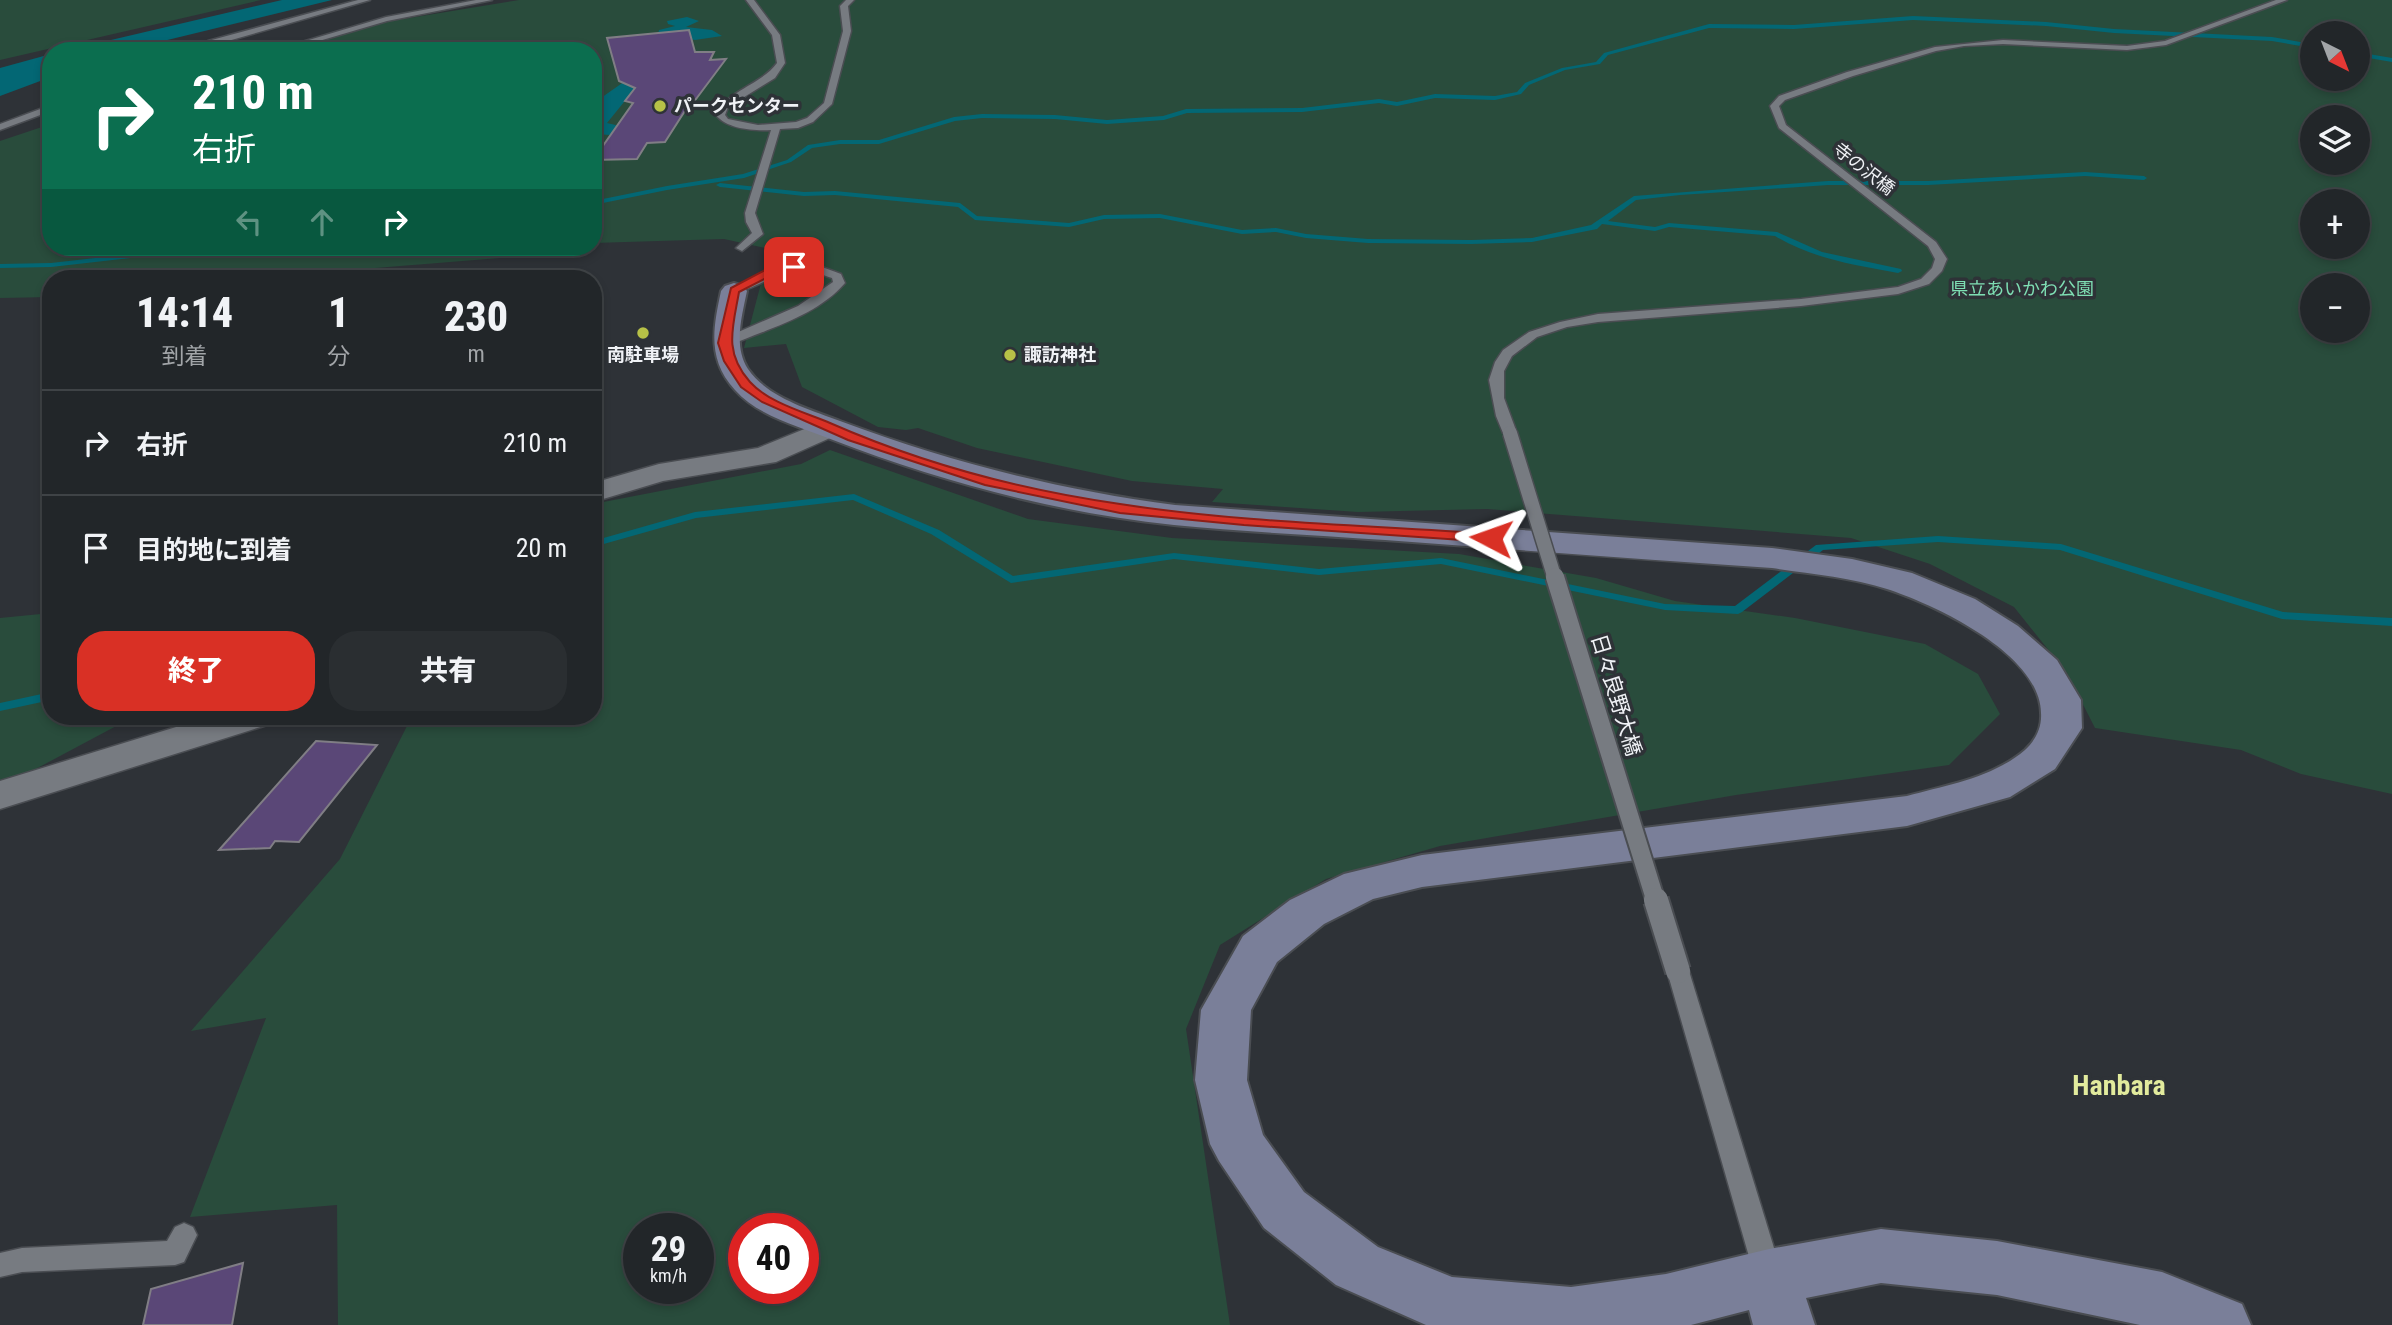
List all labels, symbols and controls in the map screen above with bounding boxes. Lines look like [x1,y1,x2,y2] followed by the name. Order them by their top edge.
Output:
[2300,21,2370,91] north arrow
[2300,21,2370,343] map controls
[192,64,314,121] text: 210 m
[77,70,168,161] icon: right
[674,95,800,116] place label: パークセンター
[652,98,668,114] marker: パークセンター
[2300,105,2370,175] button: layers
[192,130,256,168] text: 右折
[1829,138,1899,199] street label: 寺の沢橋
[2300,189,2370,259] button: +
[230,203,268,241] icon: left
[303,203,341,241] icon: ahead
[376,203,414,241] icon: right
[764,237,824,297] pin
[775,248,813,286] icon: arrive
[2300,273,2370,343] button: −
[1950,278,2094,299] park label: 県立あいかわ公園
[136,288,233,337] text: 14:14
[328,288,349,337] text: 1
[444,292,508,341] text: 230
[635,325,651,341] marker: 南駐車場
[467,341,485,368] text: m
[162,343,208,370] text: 到着
[327,343,350,370] text: 分
[607,344,679,365] place label: 南駐車場
[1024,344,1096,365] place label: 諏訪神社
[1002,347,1018,363] marker: 諏訪神社
[77,424,115,462] icon: right
[503,428,567,458] text: 210 m
[136,430,188,460] text: 右折
[1454,501,1528,575] position arrow
[77,529,115,567] icon: arrive
[516,533,567,563] text: 20 m
[136,535,292,565] text: 目的地に到着
[77,631,315,711] button: 終了
[329,631,567,711] button: 共有
[1586,631,1646,759] street label: 日々良野大橋
[2072,1069,2166,1102] district label: Hanbara
[728,1213,819,1304] speed limit sign: 40
[651,1229,686,1270] text: 29
[650,1265,687,1286] text: km/h

